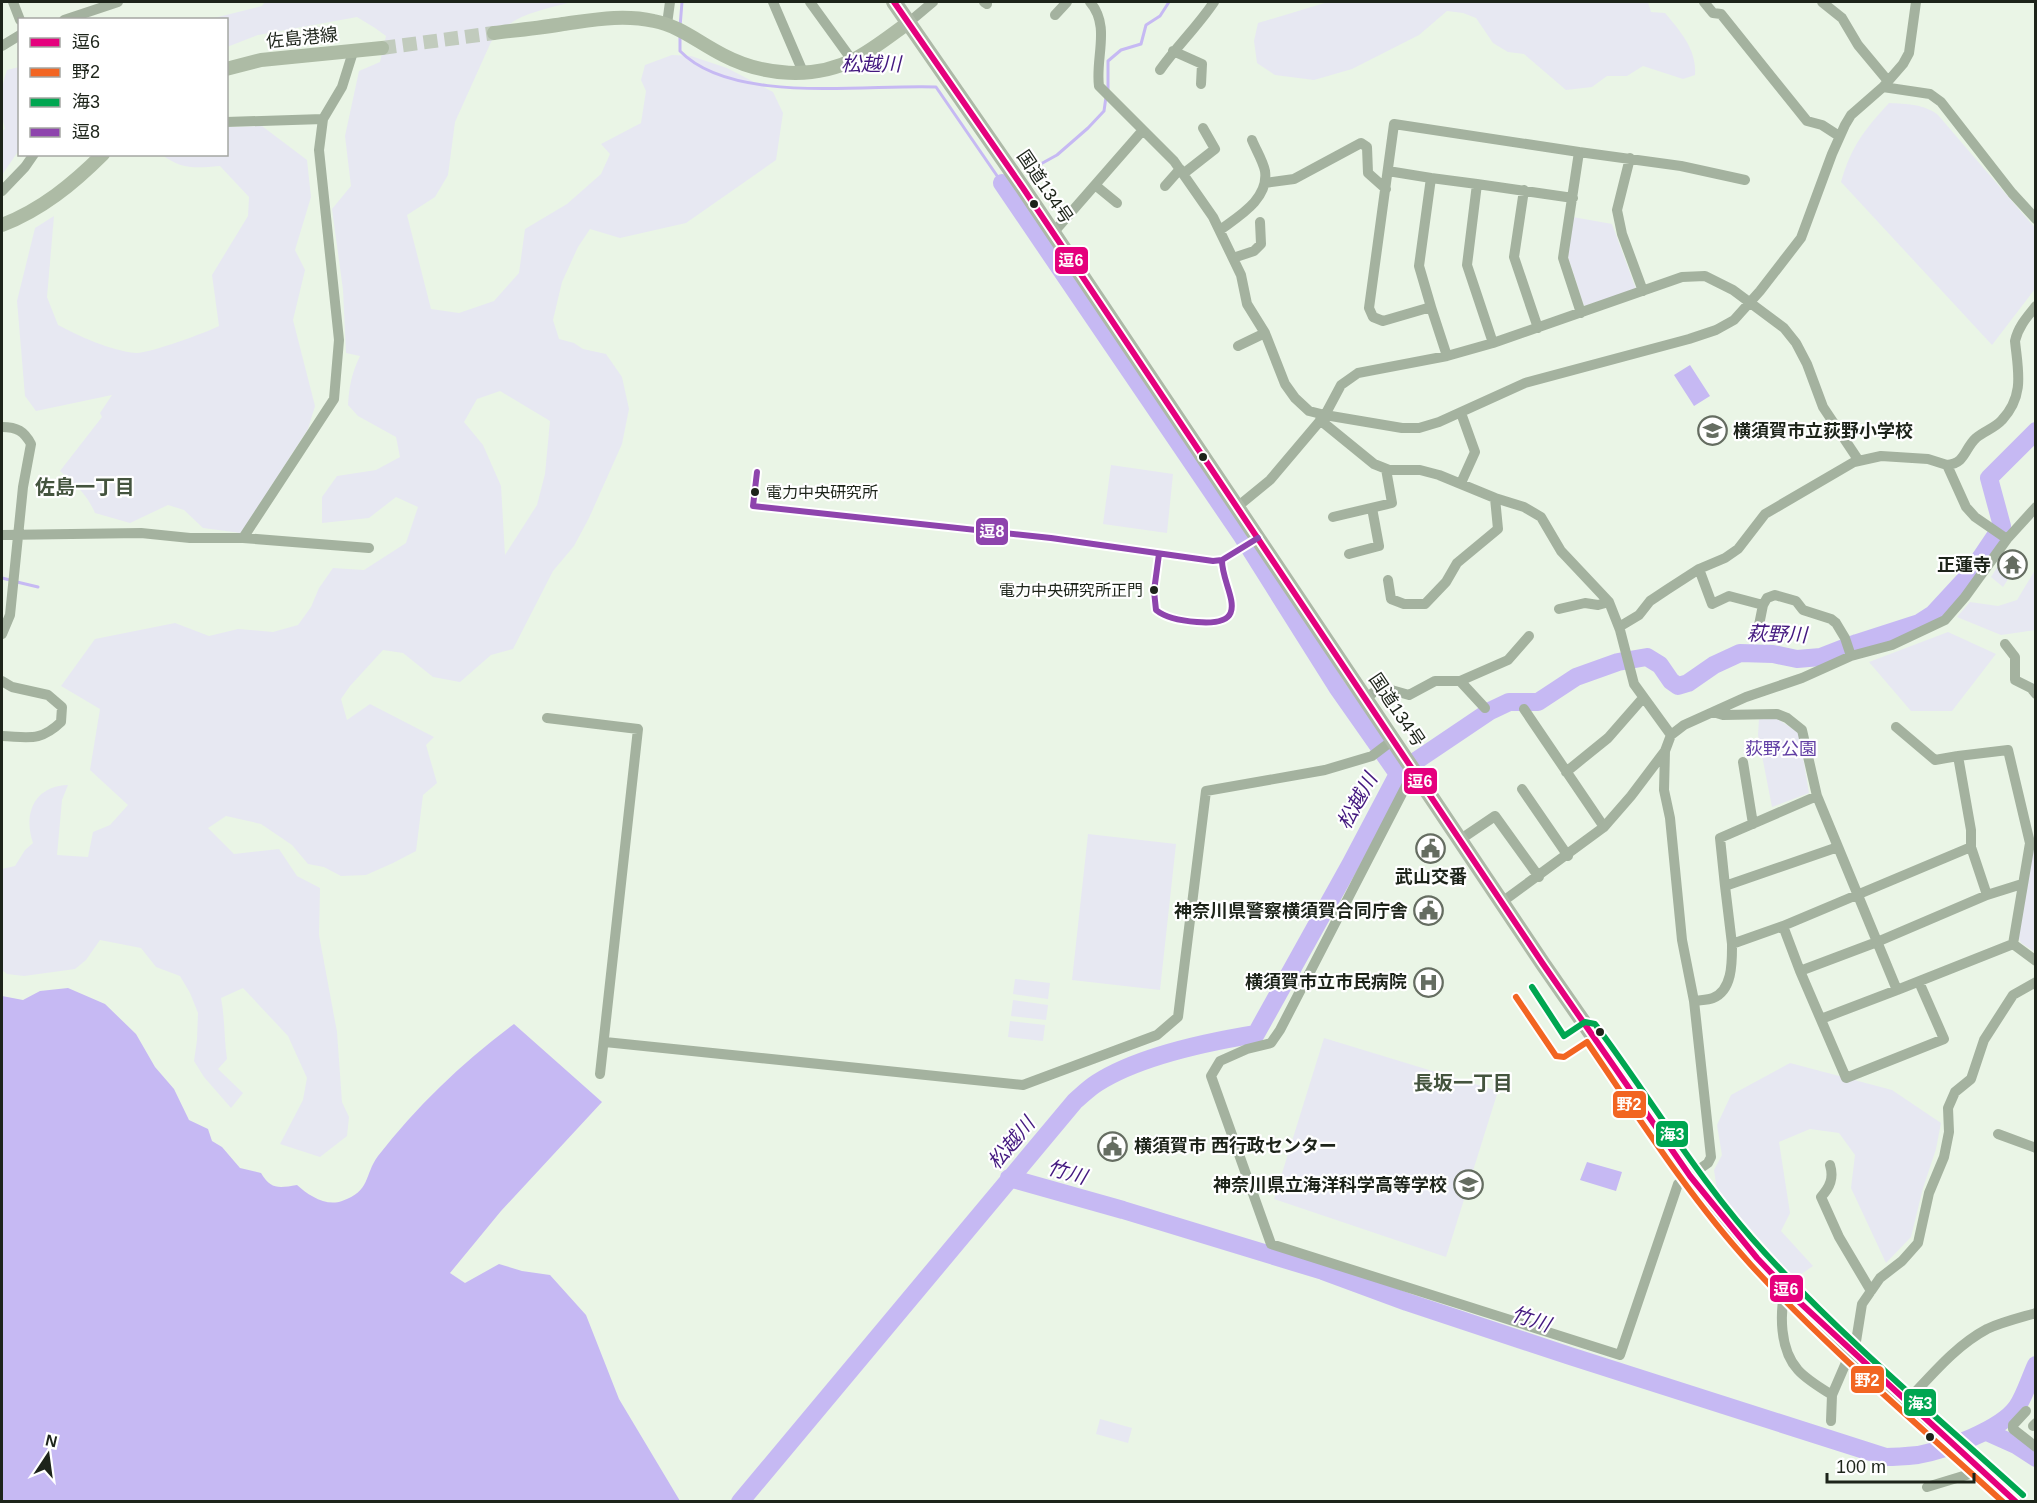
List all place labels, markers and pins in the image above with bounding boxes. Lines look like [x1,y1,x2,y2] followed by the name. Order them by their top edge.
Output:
[1028,198,1040,210] unlabelled marker
[1696,415,1728,447] school or university icon: 横須賀市立荻野小学校
[1733,421,1913,441] place label: 横須賀市立荻野小学校
[1197,451,1209,463] unlabelled marker
[766,484,878,501] place label: 電力中央研究所
[749,486,761,498] marker: 電力中央研究所
[1996,549,2028,581] temple icon: 正蓮寺
[1937,555,1991,575] place label: 正蓮寺
[999,582,1143,599] place label: 電力中央研究所正門
[1148,584,1160,596] marker: 電力中央研究所正門
[1415,832,1447,864] public building icon: 武山交番
[1395,867,1467,887] place label: 武山交番
[1413,895,1445,927] public building icon: 神奈川県警察横須賀合同庁舎
[1174,901,1408,921] place label: 神奈川県警察横須賀合同庁舎
[1412,966,1444,998] hospital icon: 横須賀市立市民病院
[1245,972,1407,992] place label: 横須賀市立市民病院
[1594,1026,1606,1038] unlabelled marker
[1097,1130,1129,1162] public building icon: 横須賀市 西行政センター
[1134,1135,1337,1156] place label: 横須賀市 西行政センター
[1452,1169,1484,1201] school or university icon: 神奈川県立海洋科学高等学校
[1213,1175,1447,1195] place label: 神奈川県立海洋科学高等学校
[1924,1431,1936,1443] unlabelled marker

